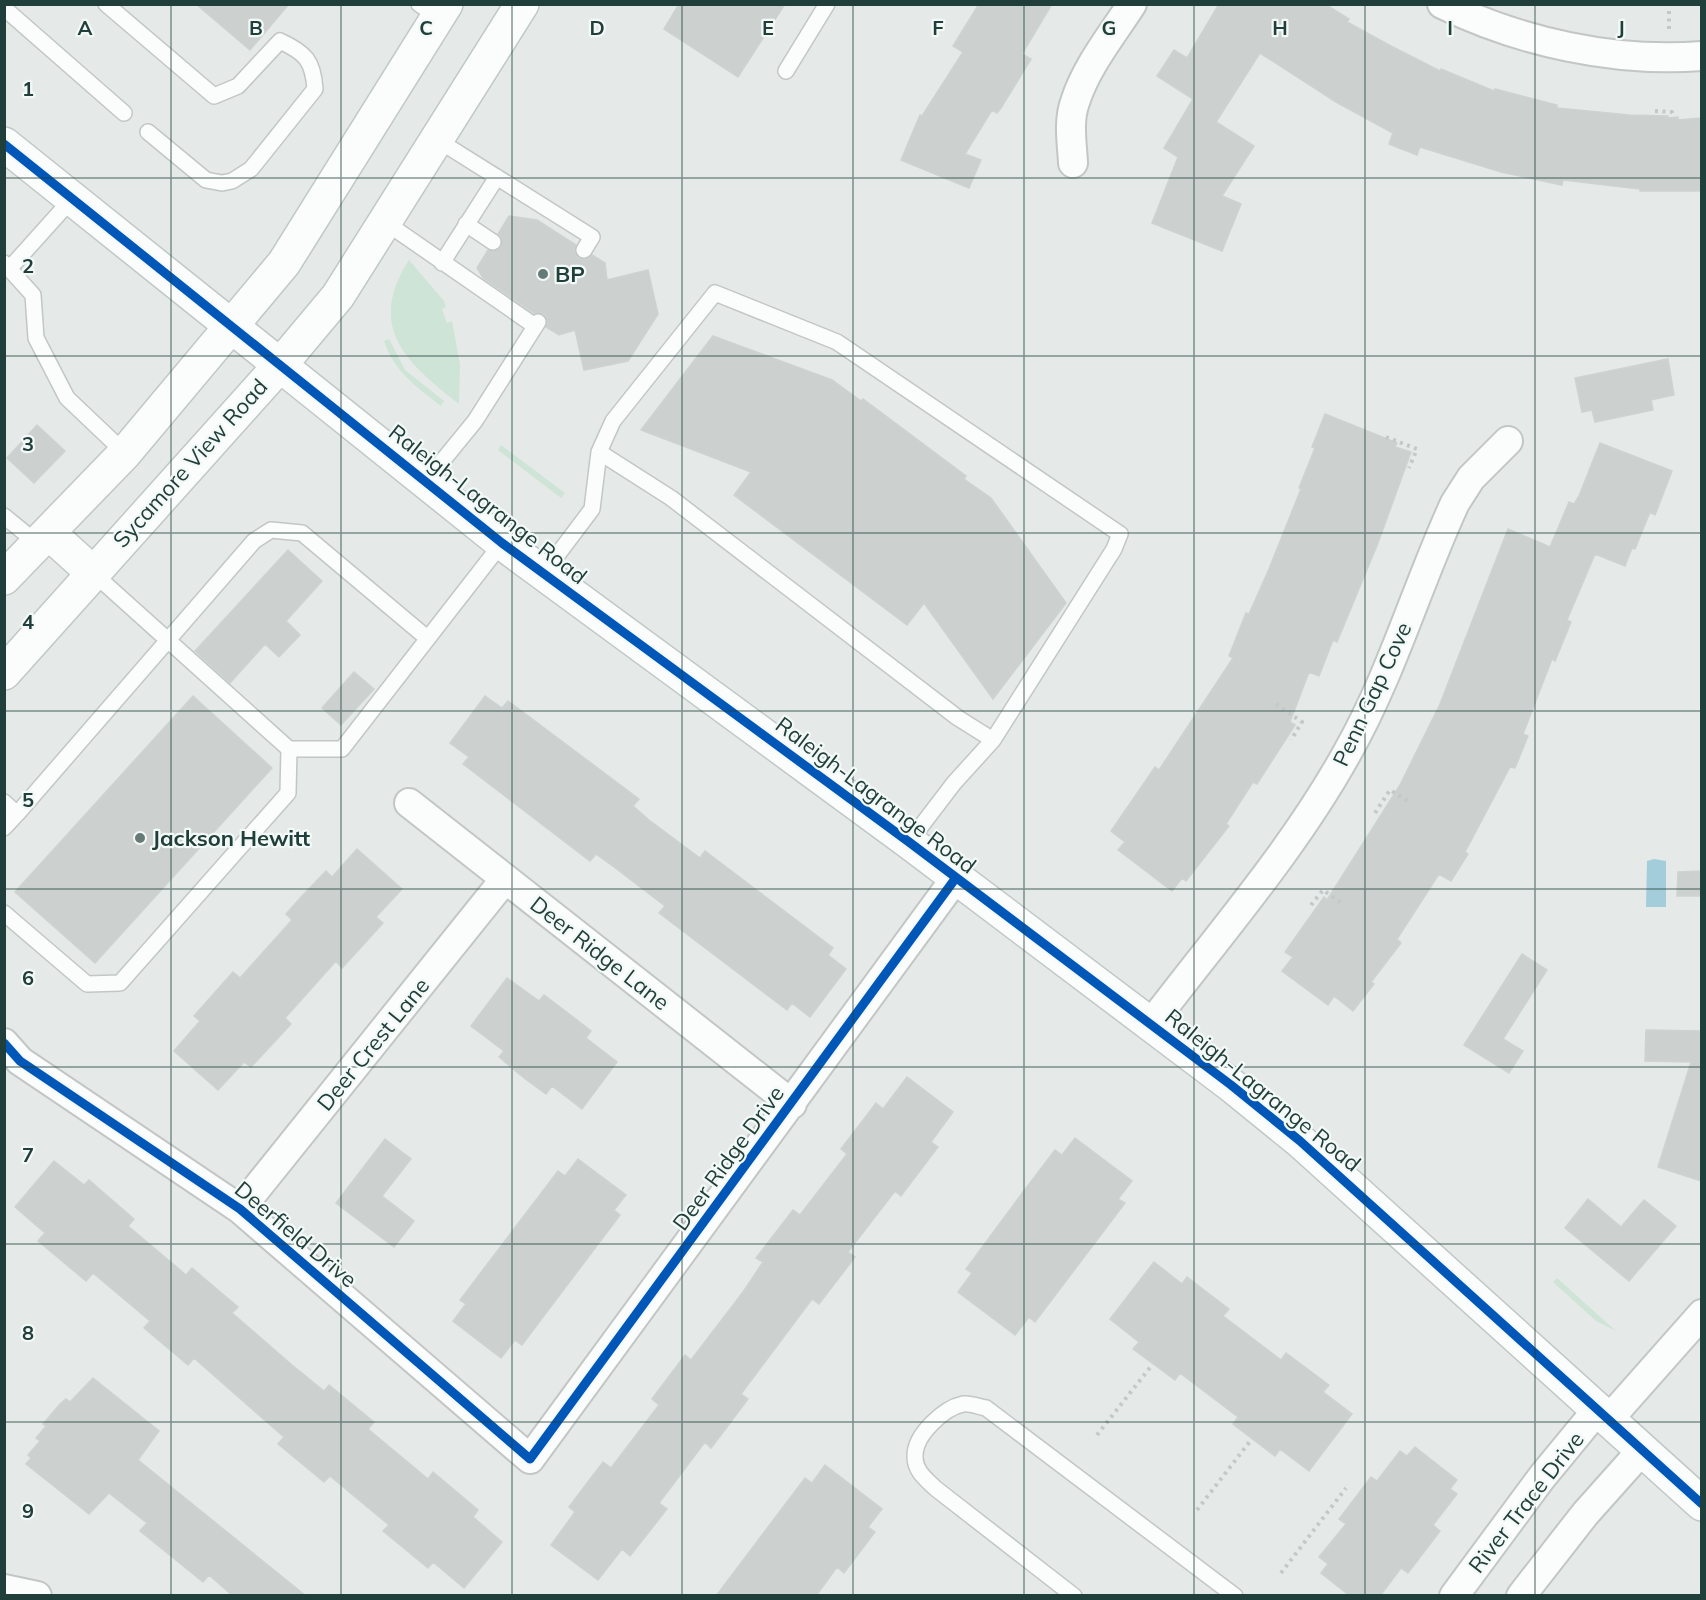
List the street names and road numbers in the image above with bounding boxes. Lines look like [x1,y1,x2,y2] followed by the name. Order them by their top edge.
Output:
[107,373,273,553] street label: Sycamore View Road
[383,418,593,590] street label: Raleigh-Lagrange Road
[1326,618,1418,770] street label: Penn Gap Cove
[770,710,982,880] street label: Raleigh-Lagrange Road
[525,890,675,1016] street label: Deer Ridge Lane
[311,972,435,1116] street label: Deer Crest Lane
[1159,1002,1367,1178] street label: Raleigh-Lagrange Road
[666,1080,790,1236] street label: Deer Ridge Drive
[229,1175,363,1293] street label: Deerfield Drive
[1462,1426,1590,1578] street label: River Trace Drive

